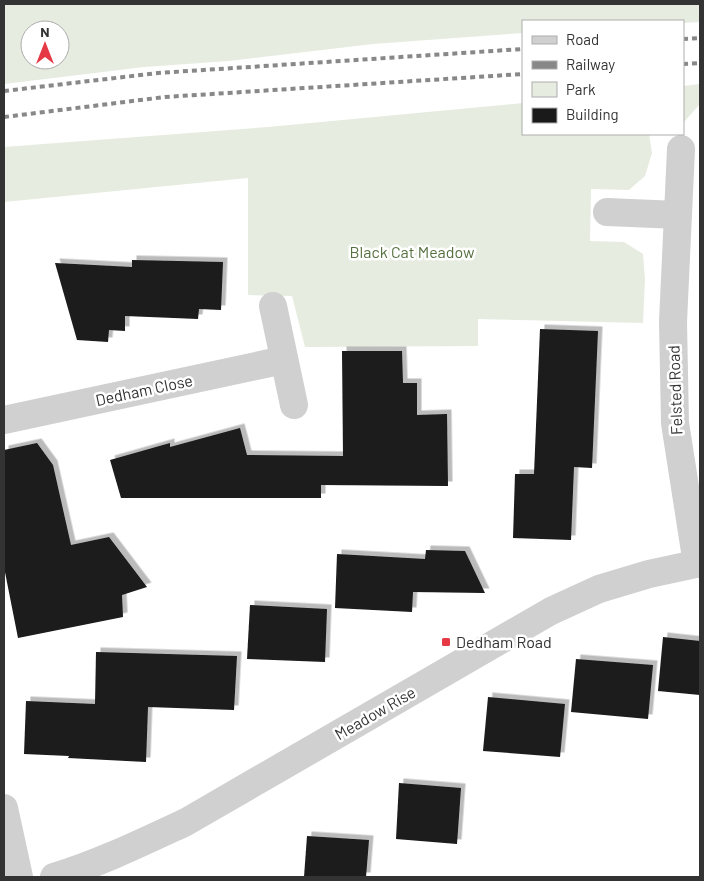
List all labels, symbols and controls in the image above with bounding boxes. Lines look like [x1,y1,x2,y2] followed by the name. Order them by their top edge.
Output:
[20,20,70,70] north arrow
[522,20,684,135] legend
[40,23,50,40] text: N
[566,30,599,48] text: Road
[566,55,615,73] text: Railway
[566,80,596,98] text: Park
[566,105,619,123] text: Building
[350,242,475,261] park label: Black Cat Meadow
[663,345,686,435] street label: Felsted Road
[94,370,194,409] street label: Dedham Close
[456,632,552,651] place label: Dedham Road
[440,636,452,648] marker: Dedham Road
[331,682,418,743] street label: Meadow Rise

